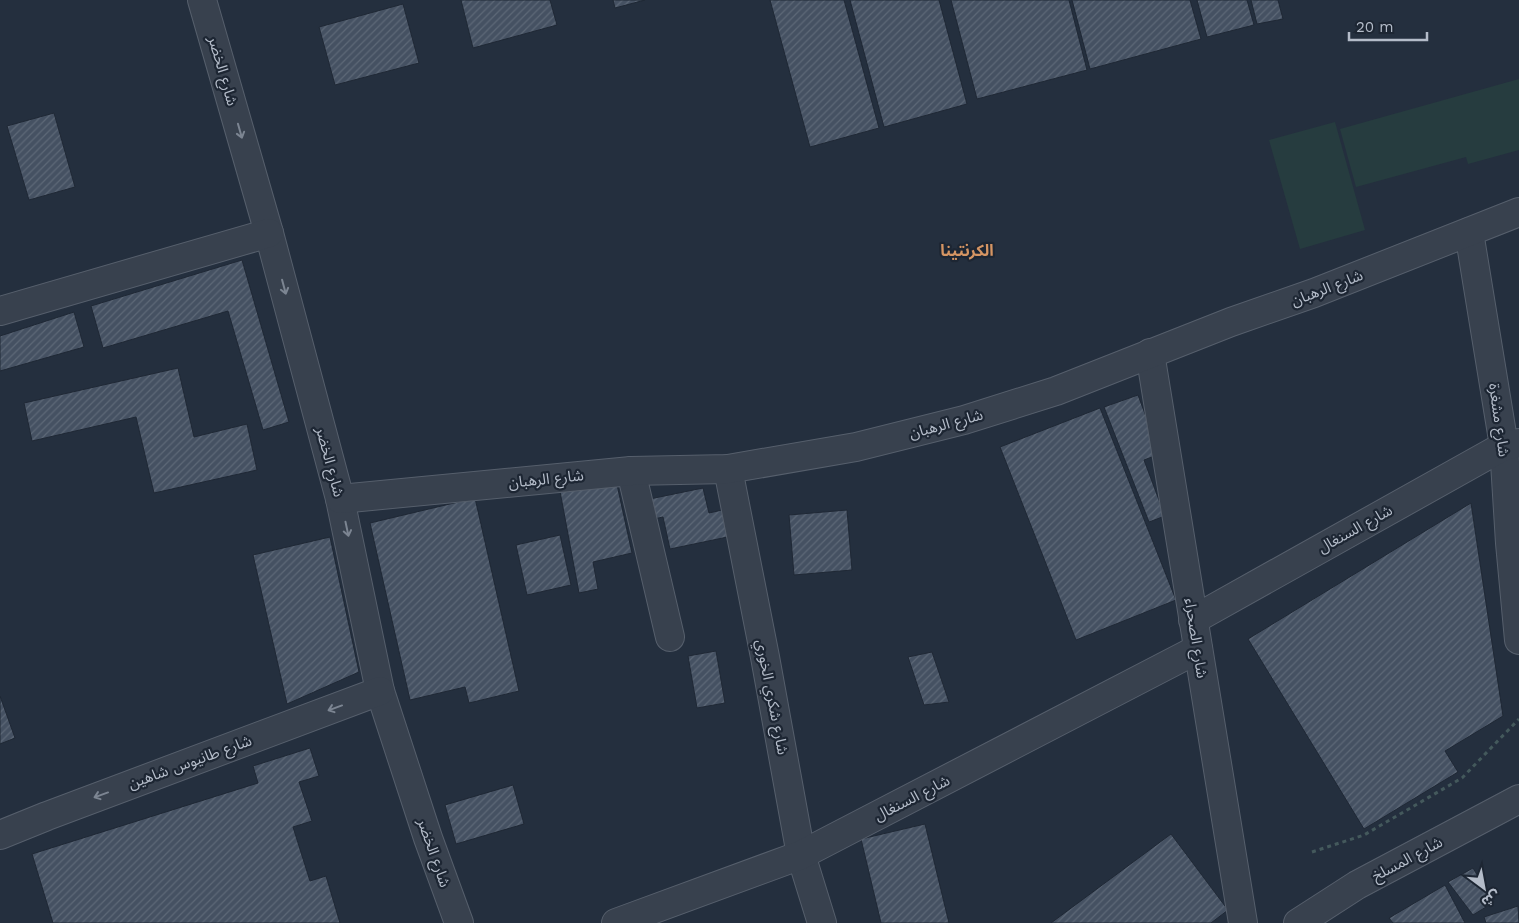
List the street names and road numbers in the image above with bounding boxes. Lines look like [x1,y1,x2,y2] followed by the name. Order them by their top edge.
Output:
[201,33,242,109] street label: شارع الخضر
[1289,266,1367,313] street label: شارع الرهبان
[1482,382,1513,459] street label: شارع مشغرة
[907,405,986,445] street label: شارع الرهبان
[309,424,348,500] street label: شارع الخضر
[507,466,585,495] street label: شارع الرهبان
[1315,501,1397,559] street label: شارع السنغال
[1178,597,1211,680] street label: شارع الصحراء
[749,638,792,757] street label: شارع شكري الخوري
[126,731,255,796] street label: شارع طانيوس شاهين
[871,771,954,827] street label: شارع السنغال
[411,815,454,891] street label: شارع الخضر
[1369,833,1447,888] street label: شارع المسلخ

